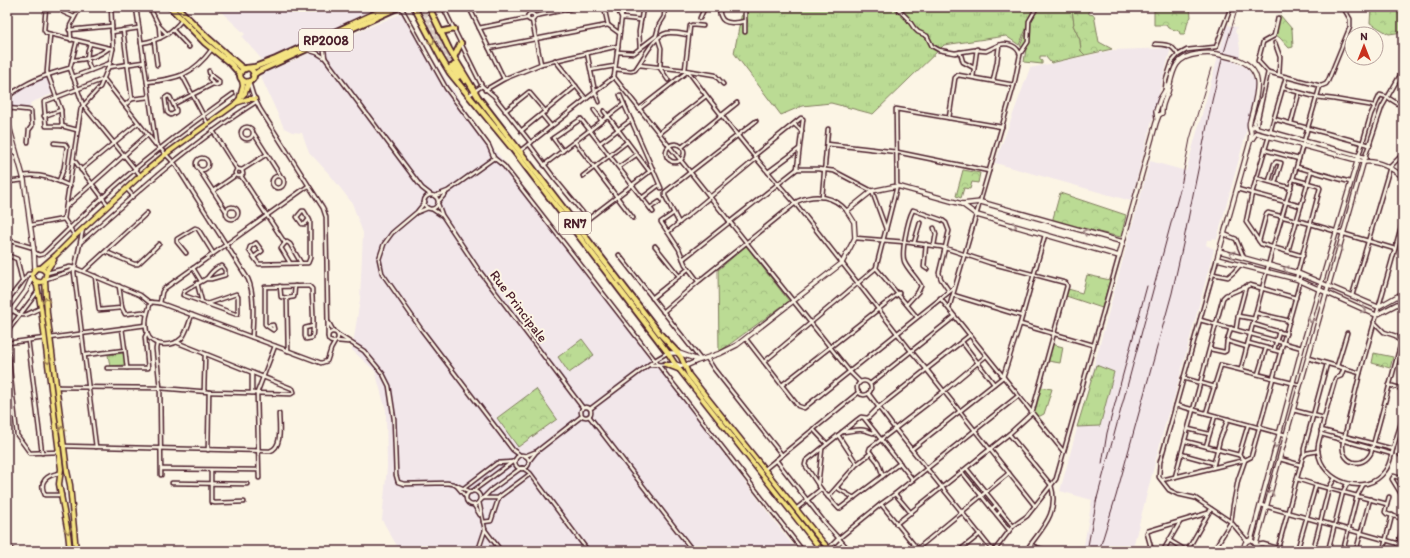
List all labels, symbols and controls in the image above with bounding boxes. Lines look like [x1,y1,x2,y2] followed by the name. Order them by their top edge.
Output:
[1344,26,1384,66] north arrow
[299,29,353,51] road number: RP2008
[1360,30,1368,43] text: N
[428,37,435,45] one-way arrow
[559,212,591,234] road number: RN7
[1011,221,1018,230] one-way arrow
[1082,228,1089,237] one-way arrow
[1334,245,1343,252] one-way arrow
[1228,250,1235,259] one-way arrow
[1282,265,1289,274] one-way arrow
[486,267,551,346] street label: Rue Principale
[41,297,50,303] one-way arrow
[1360,305,1368,313] one-way arrow
[1307,316,1316,323] one-way arrow
[43,358,52,364] one-way arrow
[58,426,67,432] one-way arrow
[1272,441,1281,448] one-way arrow
[1266,490,1275,497] one-way arrow
[63,528,72,534] one-way arrow

